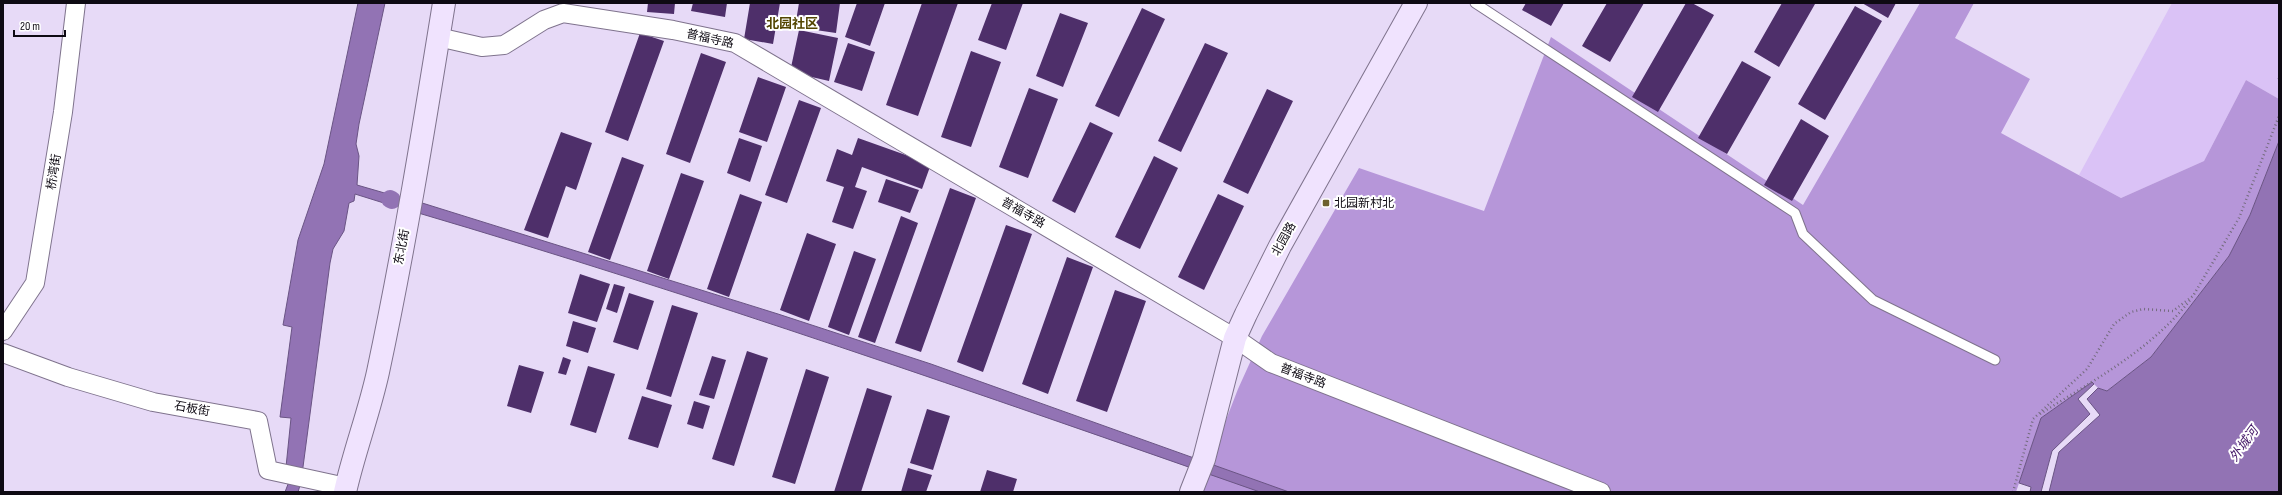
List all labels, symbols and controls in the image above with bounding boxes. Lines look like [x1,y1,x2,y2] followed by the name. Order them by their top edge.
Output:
[14,12,65,38] scale bar
[766,16,818,32] district label: 北园社区
[20,19,40,34] text: 20 m
[685,26,735,52] street label: 普福寺路
[44,153,64,191] street label: 桥湾街
[998,195,1048,231] street label: 普福寺路
[1334,196,1394,211] place label: 北园新村北
[1321,198,1331,208] marker: 北园新村北
[1269,220,1299,258] street label: 北园路
[391,228,413,266] street label: 东北街
[1278,360,1328,392] street label: 普福寺路
[173,398,211,420] street label: 石板街
[2226,421,2264,464] water label: 外城河

